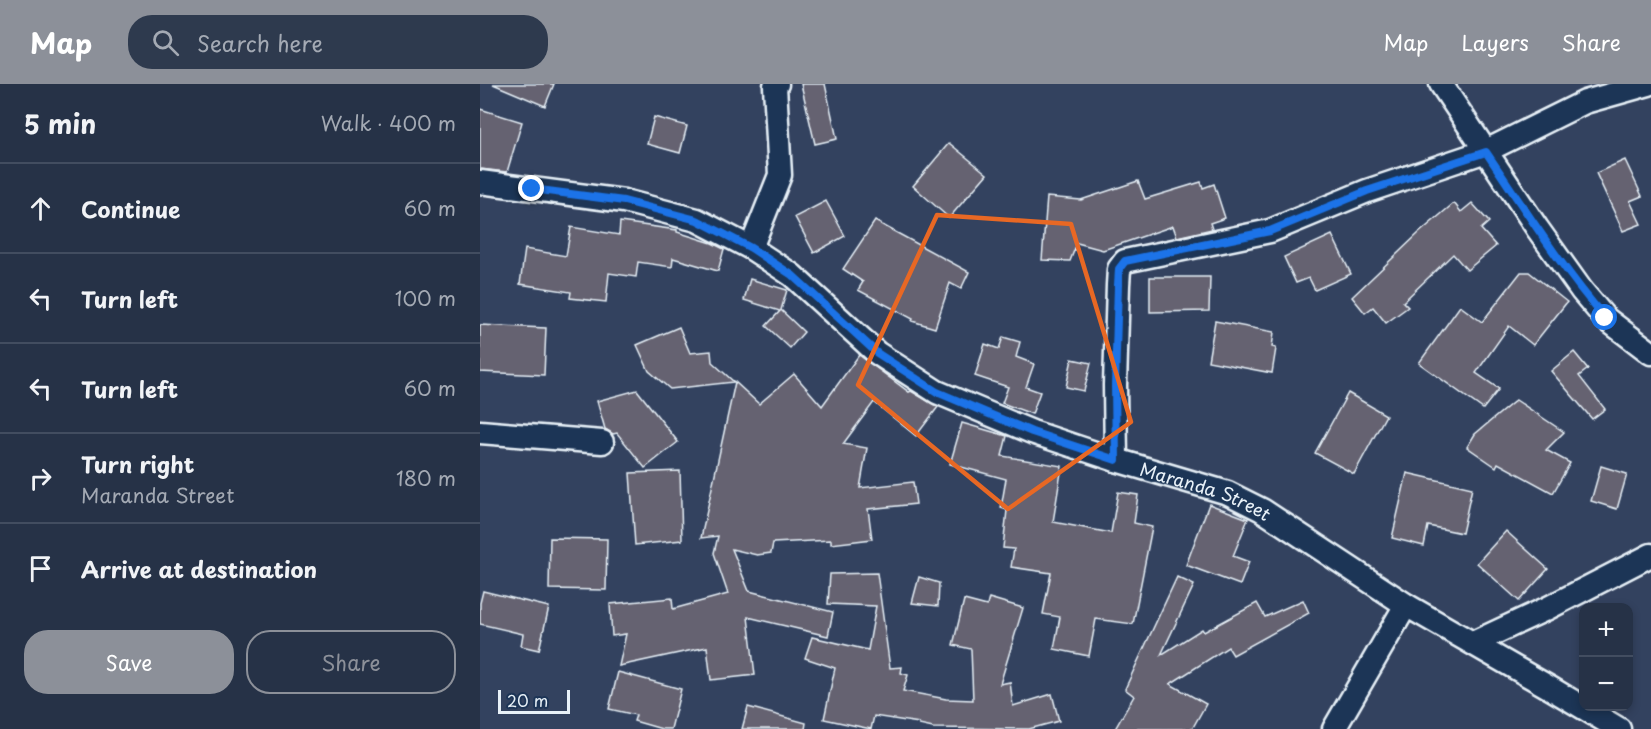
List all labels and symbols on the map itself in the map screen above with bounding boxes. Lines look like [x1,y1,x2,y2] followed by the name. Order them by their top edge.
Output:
[518,175,544,201] route end
[1591,304,1617,330] route start
[1137,454,1277,526] street label: Maranda Street
[498,687,570,714] scale bar

